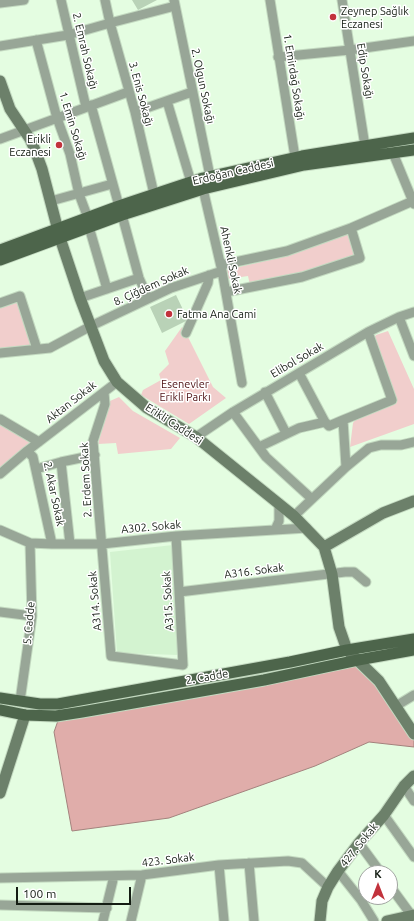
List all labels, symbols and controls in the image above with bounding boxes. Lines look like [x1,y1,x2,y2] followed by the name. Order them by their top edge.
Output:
[341,4,409,30] place label: Zeynep Sağlık Eczanesi
[70,11,100,91] street label: 2. Emrah Sokağı
[328,12,338,22] marker: Zeynep Sağlık Eczanesi
[281,33,307,121] street label: 1. Emirdağ Sokağı
[354,42,376,100] street label: Edip Sokağı
[189,47,217,125] street label: 2. Olgun Sokağı
[126,60,156,128] street label: 3. Enis Sokağı
[56,90,90,162] street label: 1. Emin Sokağı
[9,132,51,158] place label: Erikli Eczanesi
[54,140,64,150] marker: Erikli Eczanesi
[191,156,275,188] street label: Erdoğan Caddesi
[217,225,245,295] street label: Ahenkli Sokak
[111,264,191,308] street label: 8. Çiğdem Sokak
[177,307,256,321] place label: Fatma Ana Cami
[164,309,174,319] marker: Fatma Ana Cami
[268,340,326,380] street label: Elibol Sokak
[159,377,211,403] park label: Esenevler Erikli Parkı
[43,378,99,426] street label: Aktan Sokak
[143,401,205,447] street label: Erikli Caddesi
[77,442,95,518] street label: 2. Erdem Sokak
[41,461,67,527] street label: 2. Akar Sokak
[121,518,181,536] street label: A302. Sokak
[223,561,285,581] street label: A316. Sokak
[86,571,104,631] street label: A314. Sokak
[160,571,176,631] street label: A315. Sokak
[21,601,37,645] street label: 5. Cadde
[185,667,229,687] street label: 2. Cadde
[337,820,381,870] street label: 427. Sokak
[141,850,195,870] street label: 423. Sokak
[358,865,398,905] north arrow
[374,868,382,880] text: K
[18,879,133,905] scale bar
[23,887,56,900] text: 100 m

